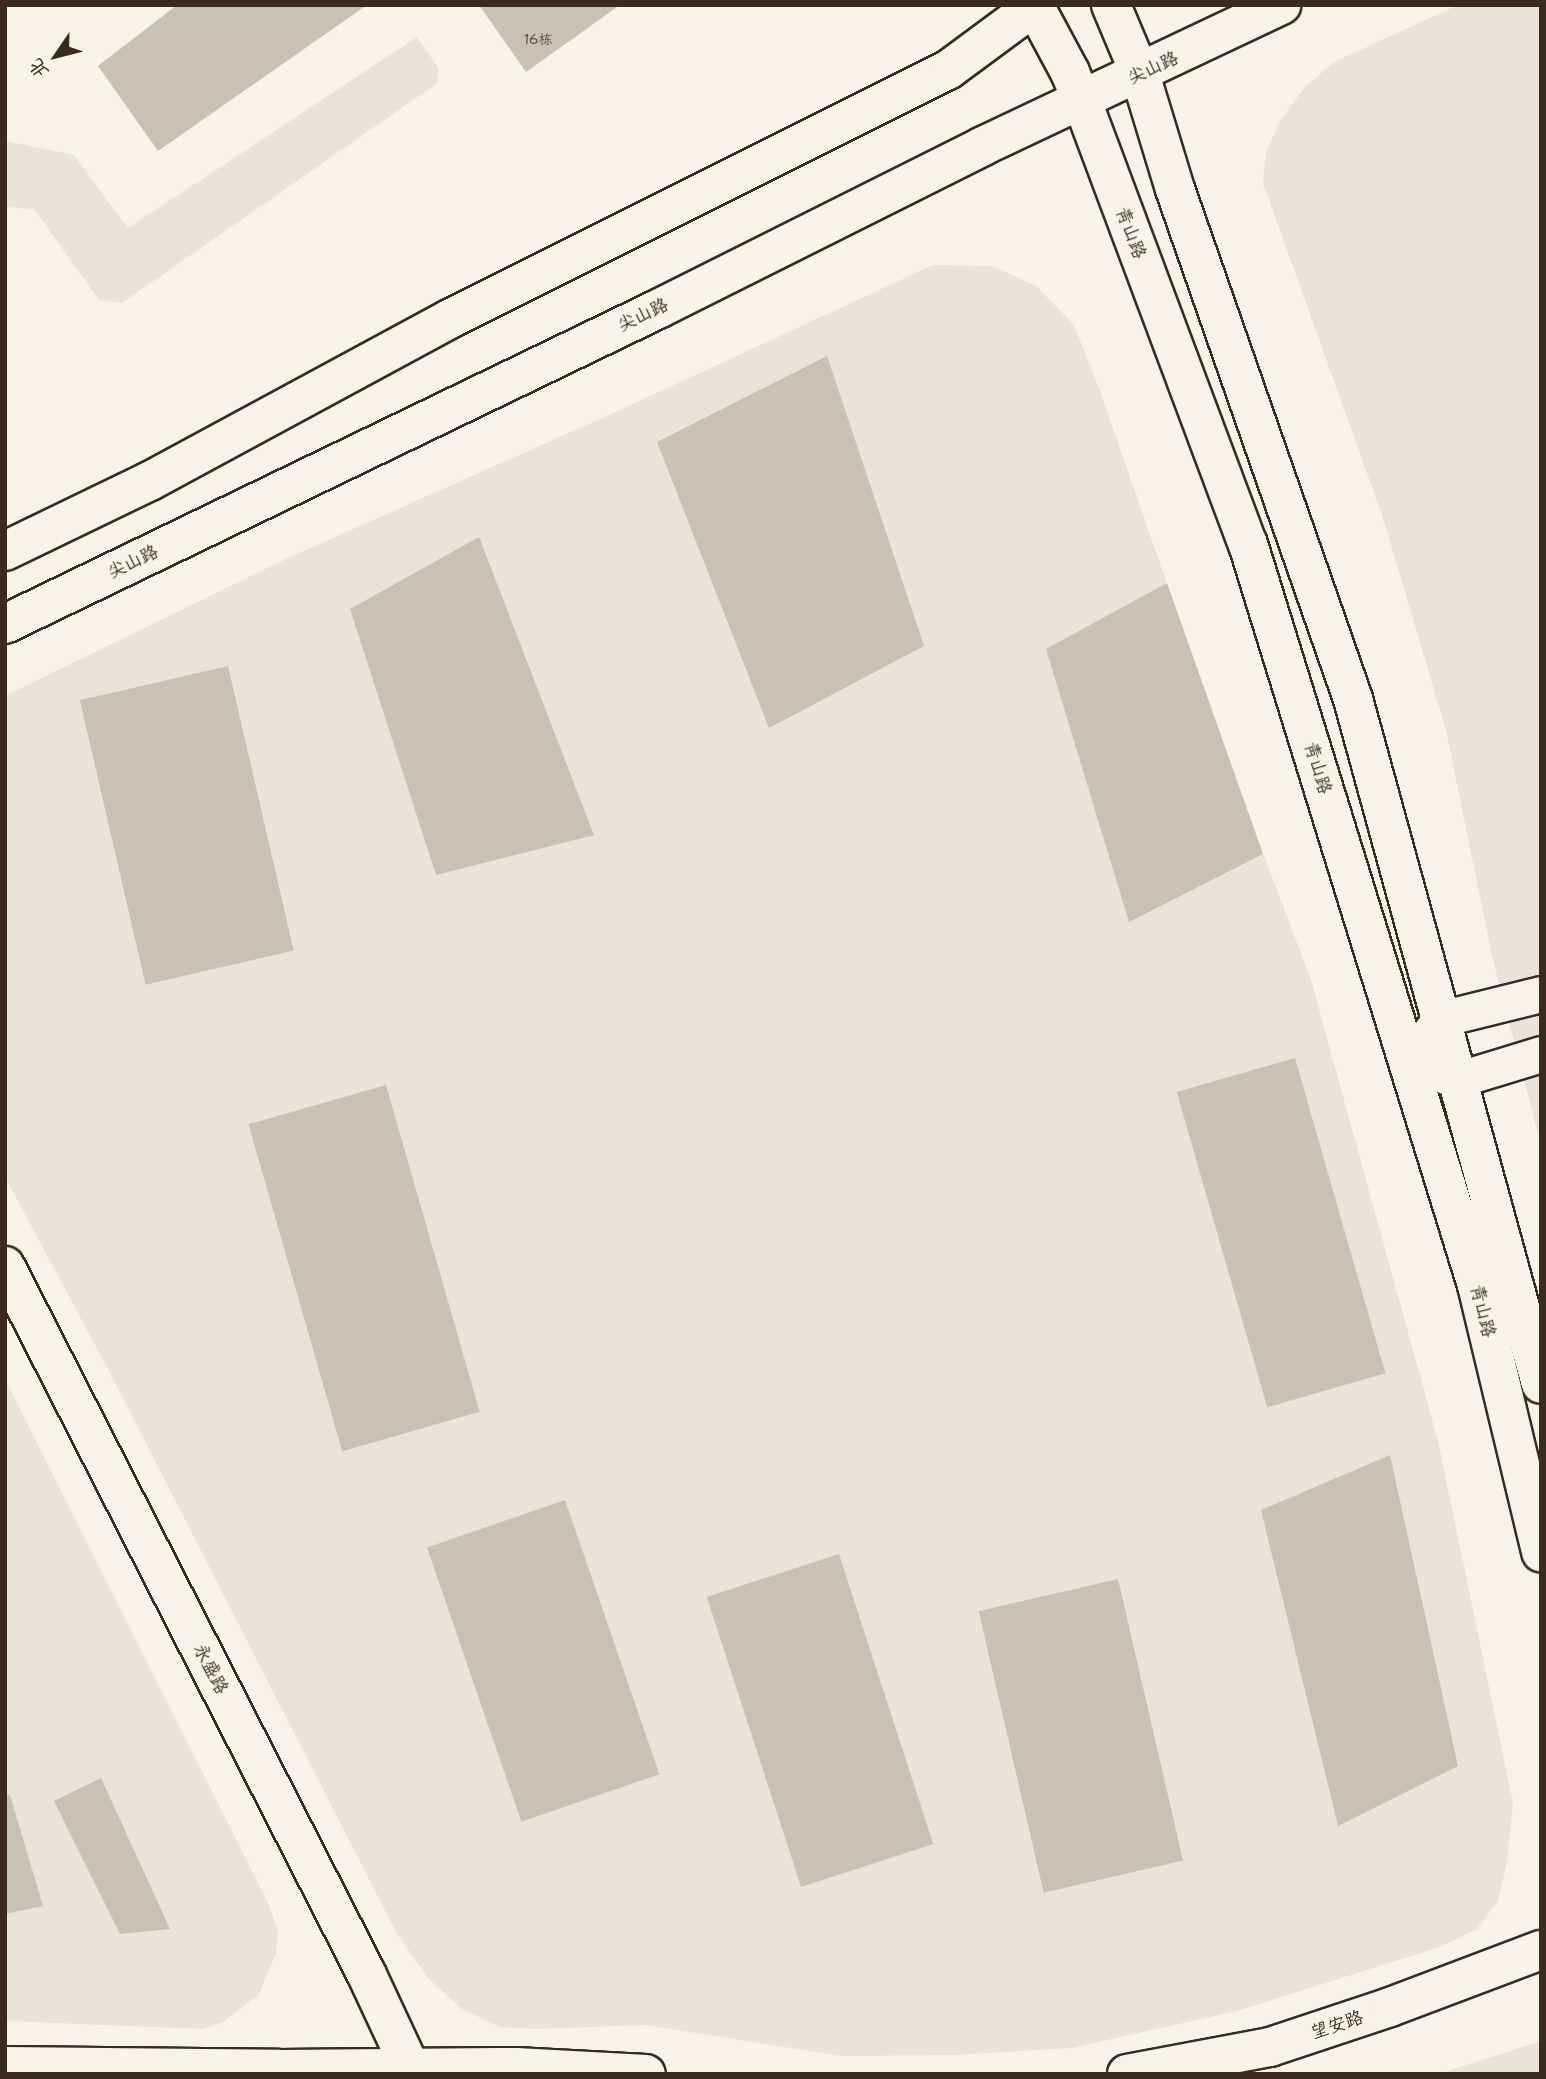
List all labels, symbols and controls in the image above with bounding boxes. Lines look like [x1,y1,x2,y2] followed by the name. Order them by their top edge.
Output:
[21,21,91,91] north arrow
[523,31,553,47] house number: 16栋
[1124,47,1182,89] street label: 尖山路
[23,53,54,83] text: 北
[1111,204,1151,262] street label: 青山路
[614,293,672,337] street label: 尖山路
[104,540,162,584] street label: 尖山路
[1300,739,1336,797] street label: 青山路
[1466,1282,1500,1340] street label: 青山路
[189,1640,233,1698] street label: 永盛路
[1308,2006,1366,2044] street label: 望安路

